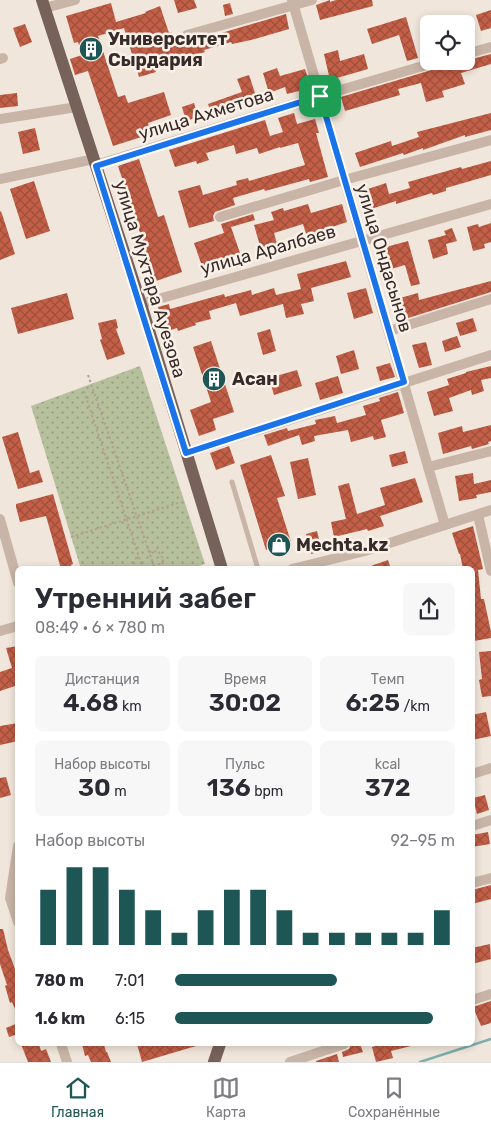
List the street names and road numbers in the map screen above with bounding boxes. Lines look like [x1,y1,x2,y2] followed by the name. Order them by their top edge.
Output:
[136,83,276,145] street label: улица Ахметова
[109,178,191,380] street label: улица Мухтара Ауезова
[351,181,417,335] street label: улица Ондасынов
[198,220,338,280] street label: улица Аралбаев

